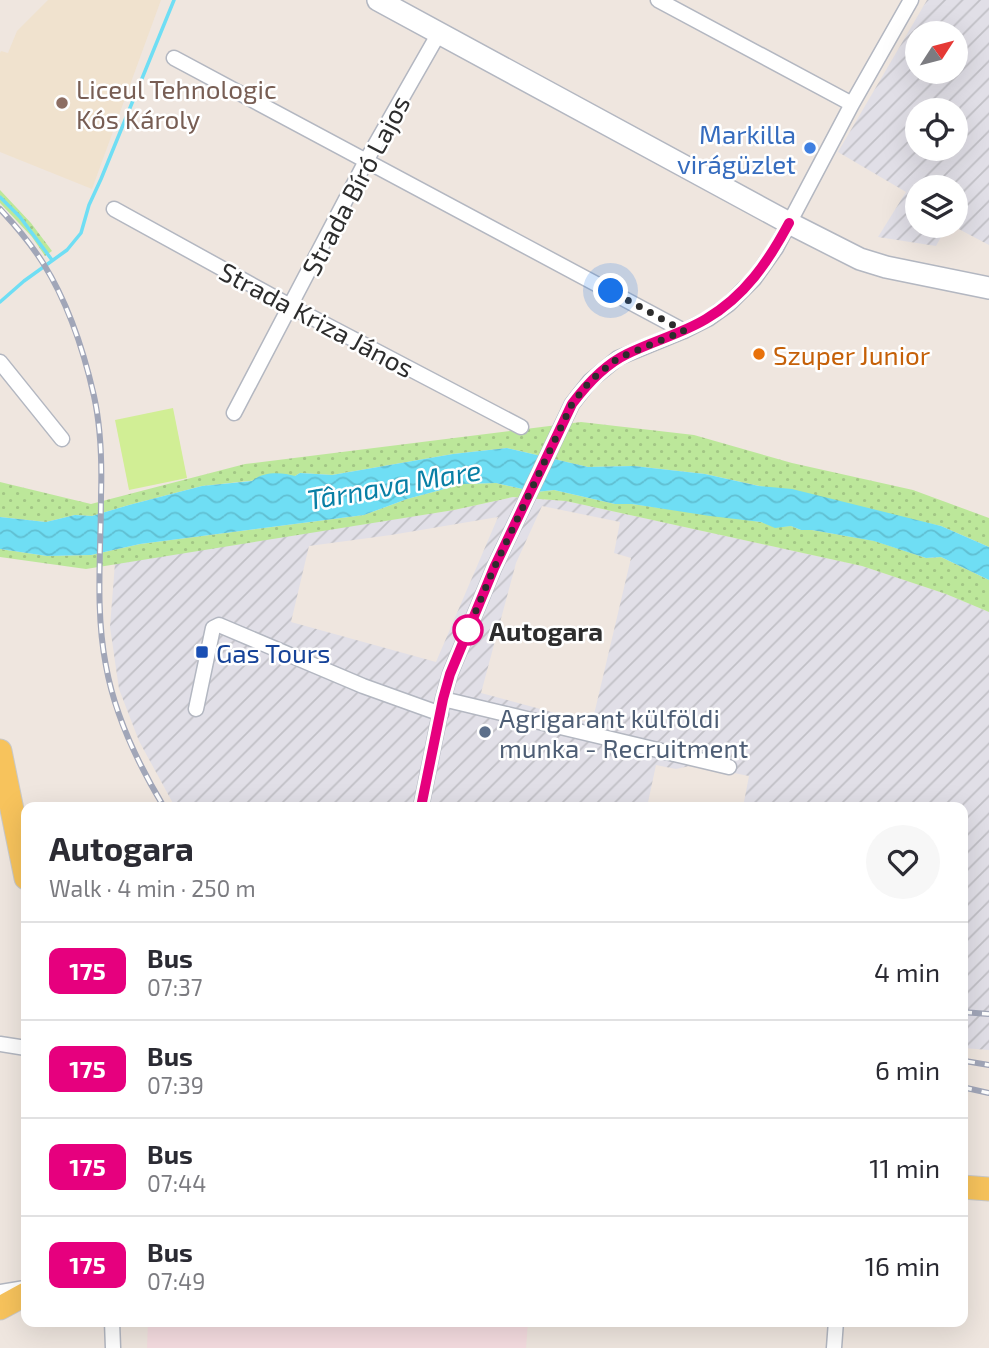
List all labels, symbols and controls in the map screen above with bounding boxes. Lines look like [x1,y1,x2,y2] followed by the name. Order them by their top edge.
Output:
[905,21,968,84] north arrow
[905,21,968,238] map controls
[76,73,277,134] place label: Liceul Tehnologic Kós Károly
[295,90,415,280] street label: Strada Bíró Lajos
[54,95,70,111] marker: Liceul Tehnologic Kós Károly
[905,98,968,161] button: locate
[677,118,796,179] place label: Markilla virágüzlet
[802,140,818,156] marker: Markilla virágüzlet
[905,175,968,238] button: layers
[215,255,419,383] street label: Strada Kriza János
[593,273,628,308] your location
[773,339,930,370] place label: Szuper Junior
[751,346,767,362] marker: Szuper Junior
[304,452,484,516] water label: Târnava Mare
[453,615,483,645] marker: Autogara
[489,615,603,646] place label: Autogara
[216,637,330,668] place label: Gas Tours
[194,644,210,660] marker: Gas Tours
[499,702,749,763] place label: Agrigarant külföldi munka - Recruitment
[477,724,493,740] marker: Agrigarant külföldi munka - Recruitment
[866,825,940,899] button: heart
[49,828,194,868] text: Autogara
[49,874,256,902] text: Walk · 4 min · 250 m
[147,942,193,973] text: Bus
[69,956,106,985] text: 175
[874,956,940,987] text: 4 min
[147,973,203,1001] text: 07:37
[147,1040,193,1071] text: Bus
[69,1054,106,1083] text: 175
[875,1054,940,1085] text: 6 min
[147,1071,204,1099] text: 07:39
[147,1138,193,1169] text: Bus
[69,1152,106,1181] text: 175
[869,1152,940,1183] text: 11 min
[147,1169,206,1197] text: 07:44
[147,1236,193,1267] text: Bus
[69,1250,106,1279] text: 175
[865,1250,940,1281] text: 16 min
[147,1267,205,1295] text: 07:49

